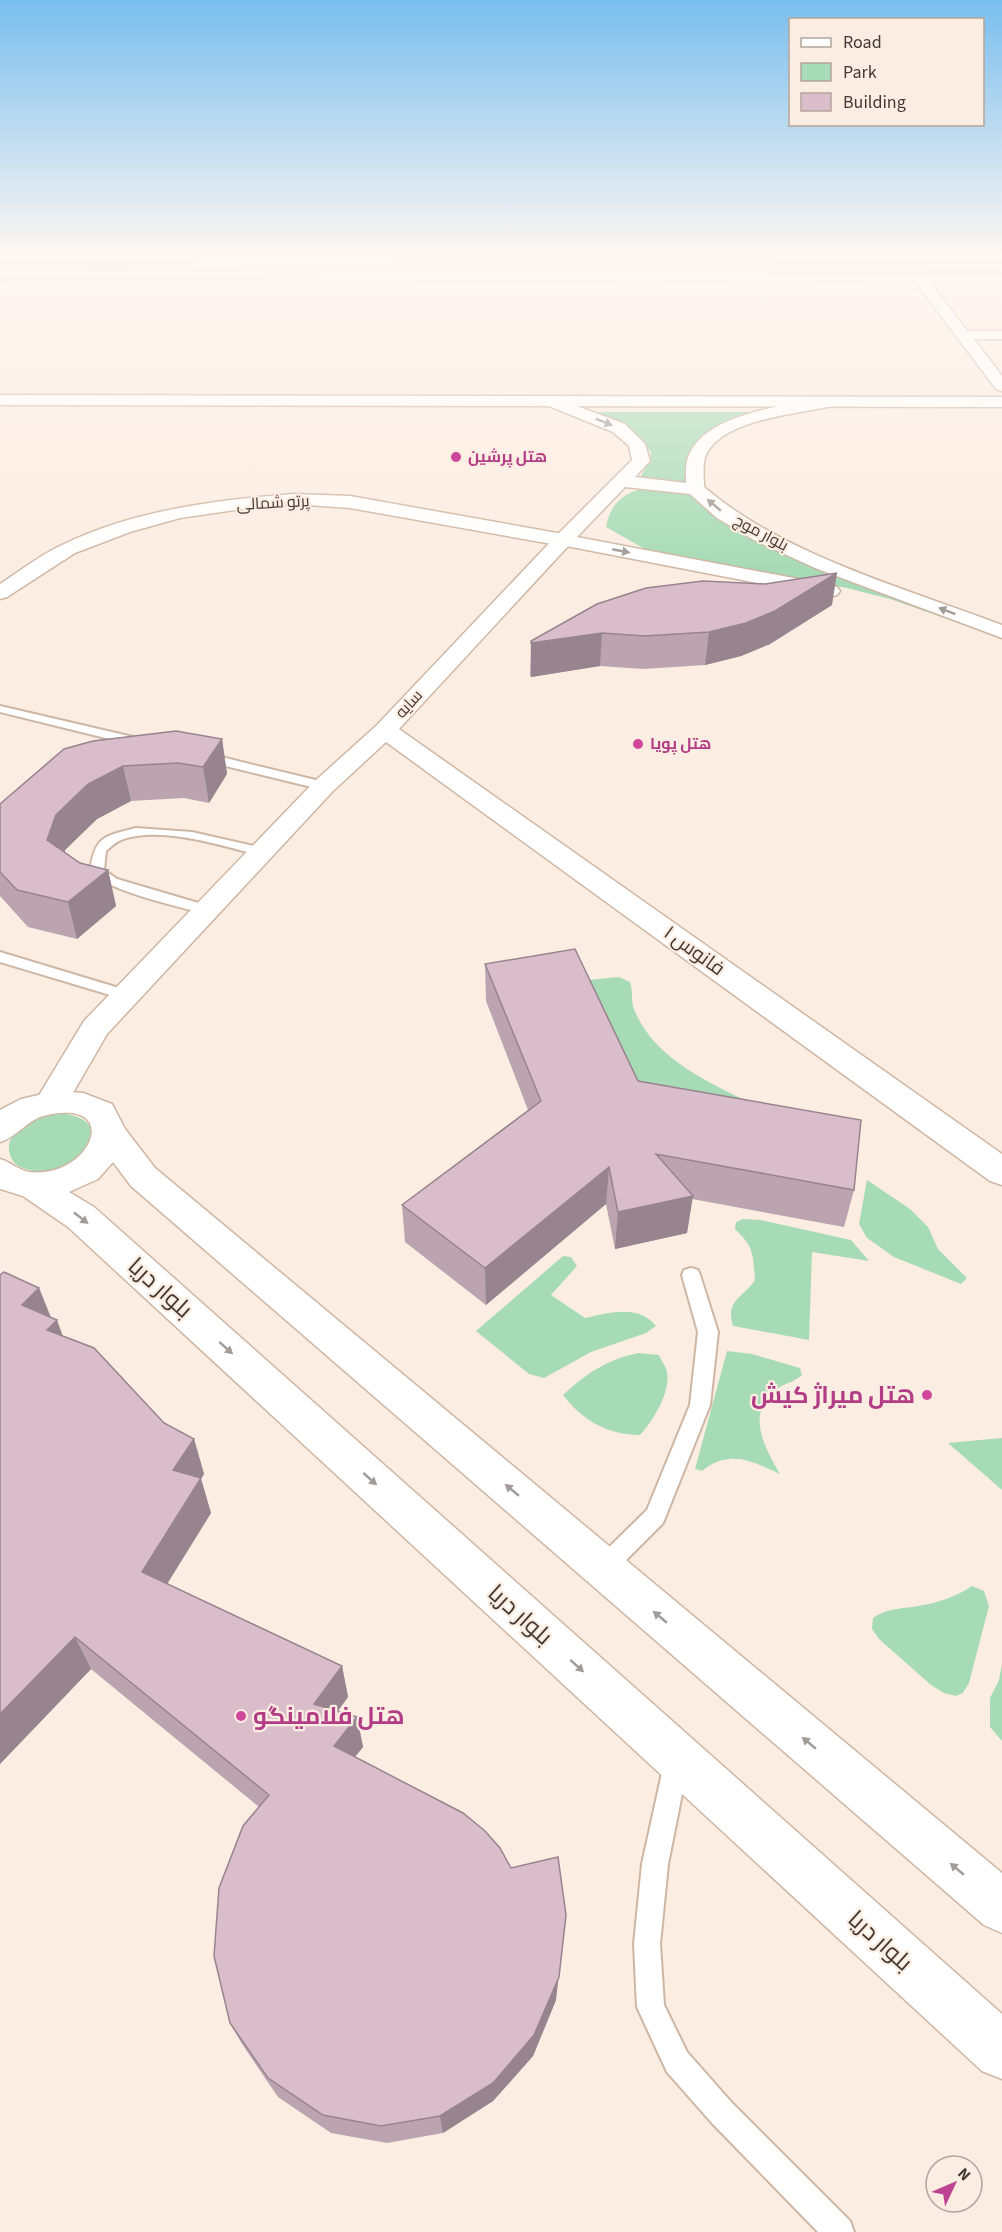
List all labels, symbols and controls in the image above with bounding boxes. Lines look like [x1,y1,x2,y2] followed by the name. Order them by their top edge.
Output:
[789,18,984,126] legend
[843,30,882,55] text: Road
[843,60,877,85] text: Park
[843,90,906,115] text: Building
[596,417,614,427] one-way arrow
[468,446,547,468] place label: هتل پرشین
[449,450,463,464] marker: هتل پرشین
[236,490,311,516] street label: پرتو شمالی
[707,499,722,512] one-way arrow
[730,509,792,557] street label: بلوار موج
[612,547,631,556] one-way arrow
[938,606,956,616] one-way arrow
[390,685,428,723] street label: سایه
[650,733,711,755] place label: هتل پویا
[631,737,645,751] marker: هتل پویا
[658,919,730,983] street label: فانوس ۱
[72,1212,88,1224] one-way arrow
[120,1249,200,1327] street label: بلوار دریا
[218,1341,233,1355] one-way arrow
[751,1378,915,1413] place label: هتل میراژ کیش
[920,1388,934,1402] marker: هتل میراژ کیش
[362,1472,377,1485] one-way arrow
[504,1484,520,1497] one-way arrow
[480,1576,560,1654] street label: بلوار دریا
[652,1610,668,1623] one-way arrow
[569,1659,584,1672] one-way arrow
[253,1699,405,1734] place label: هتل فلامینگو
[234,1709,248,1723] marker: هتل فلامینگو
[802,1737,817,1750] one-way arrow
[950,1863,965,1876] one-way arrow
[840,1902,920,1980] street label: بلوار دریا
[924,2154,984,2214] north arrow
[952,2163,976,2186] text: N

